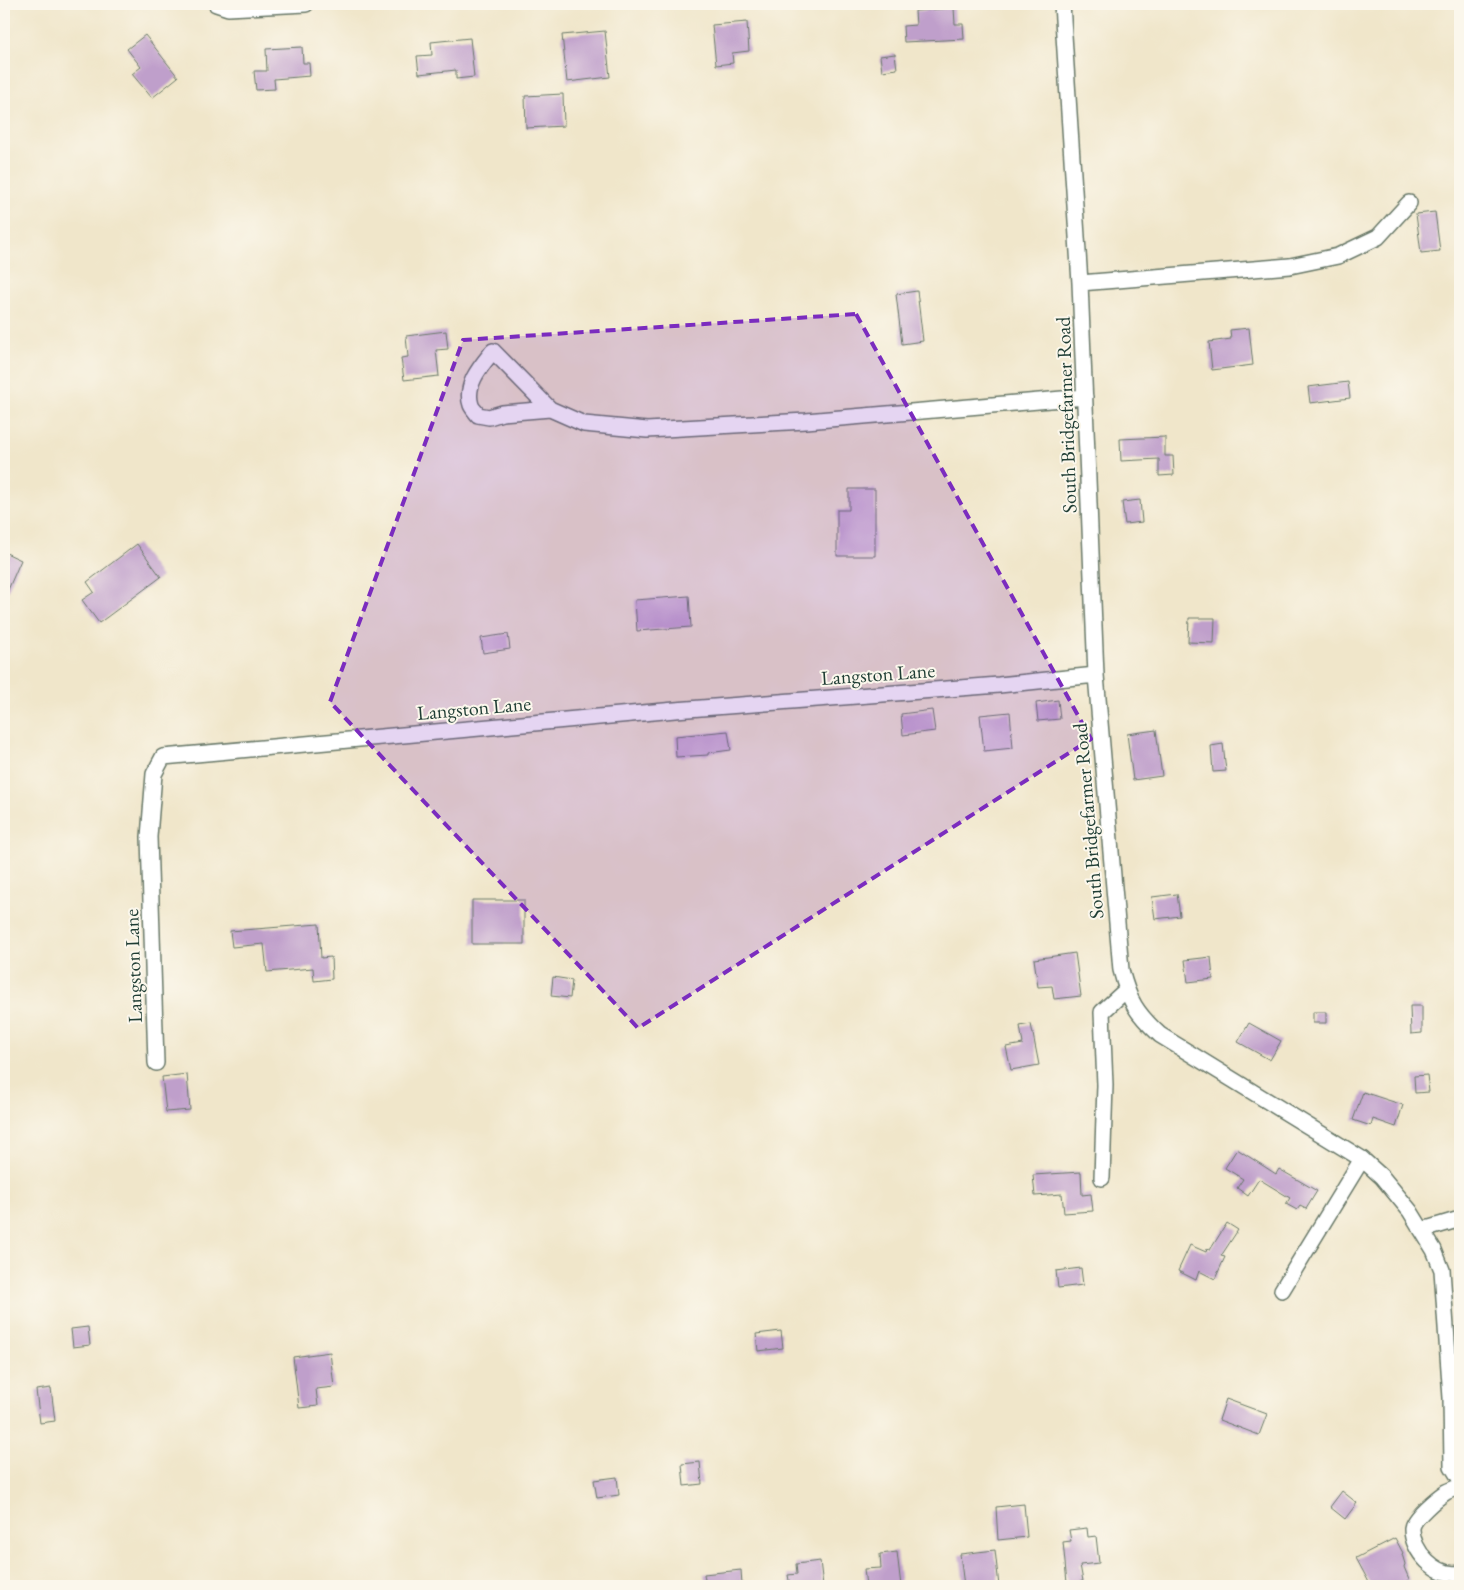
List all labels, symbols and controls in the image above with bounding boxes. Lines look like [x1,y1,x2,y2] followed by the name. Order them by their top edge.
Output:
[1050,315,1082,514] street label: South Bridgefarmer Road
[820,657,936,691] street label: Langston Lane
[416,690,532,726] street label: Langston Lane
[1066,721,1110,920] street label: South Bridgefarmer Road
[118,908,148,1023] street label: Langston Lane

